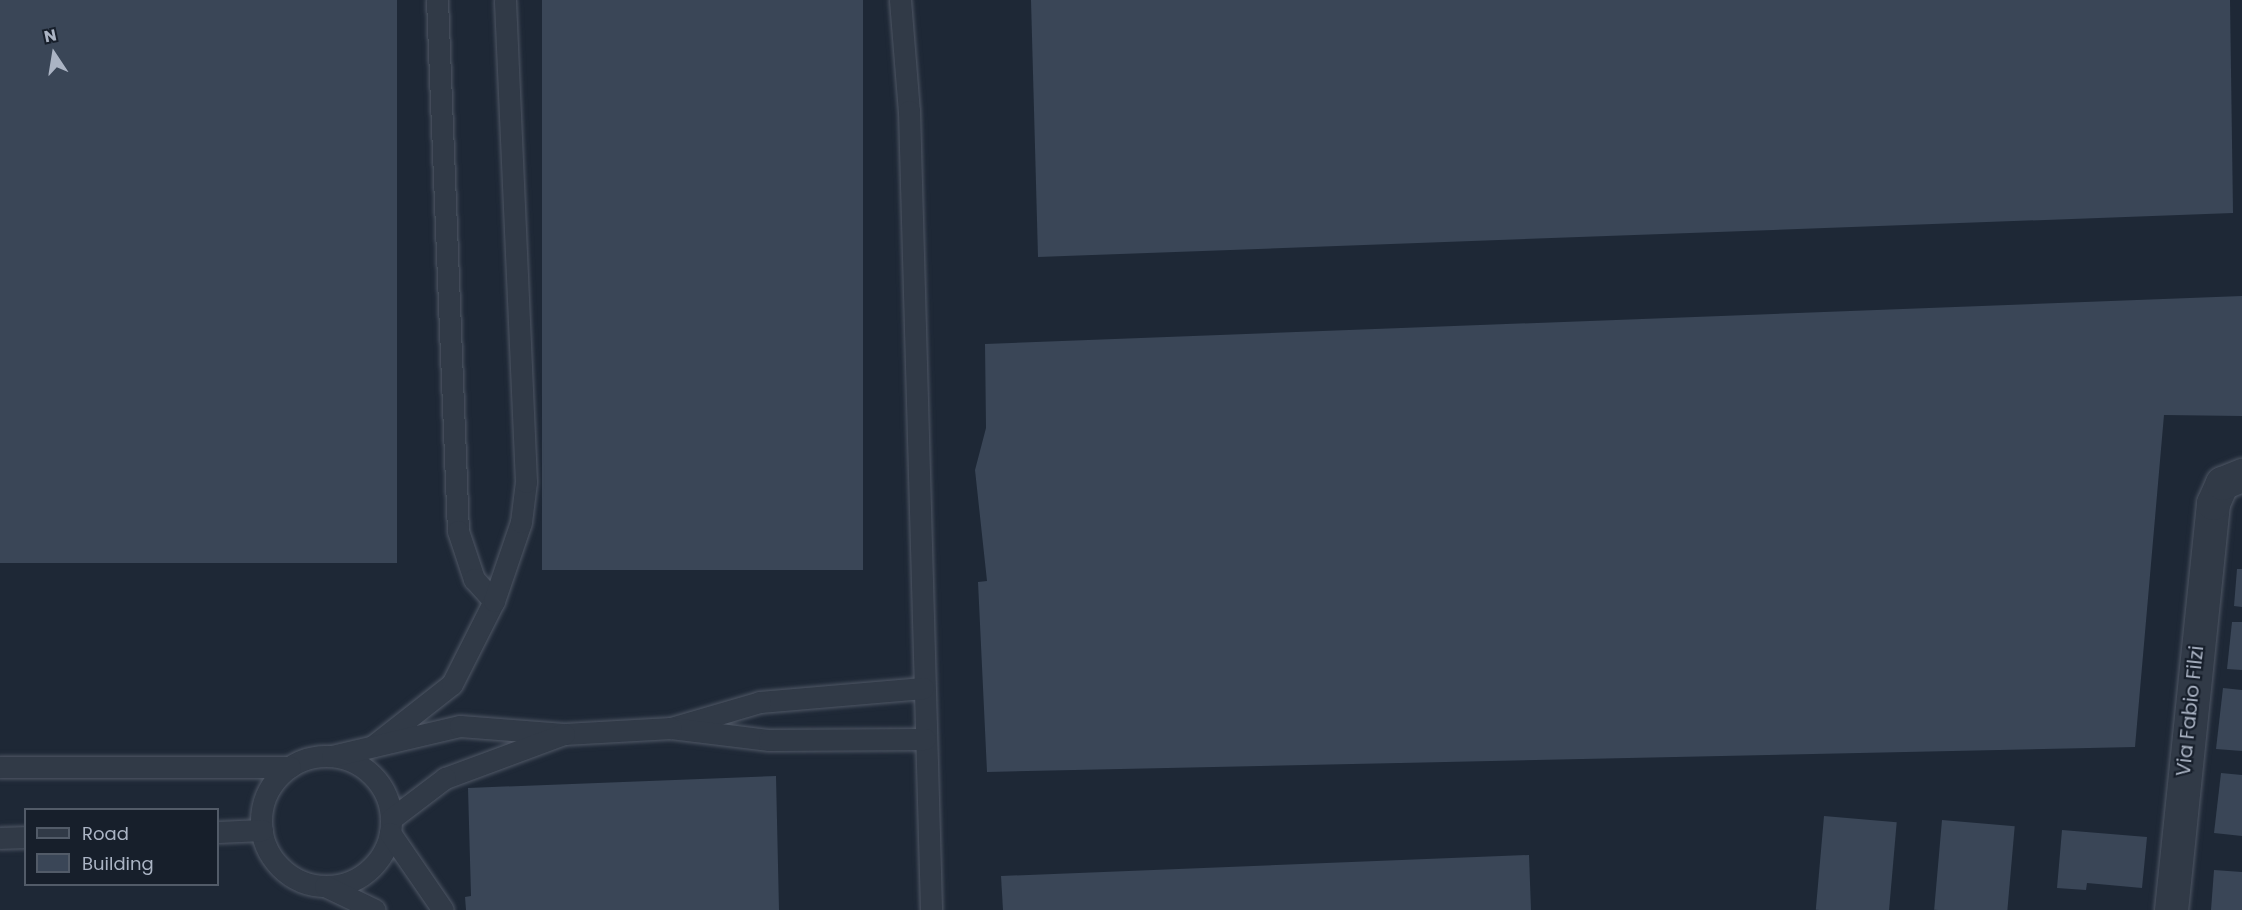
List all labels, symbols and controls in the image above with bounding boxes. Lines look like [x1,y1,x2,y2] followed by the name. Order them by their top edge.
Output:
[42,23,58,48] text: N
[24,24,84,84] north arrow
[2171,644,2209,778] street label: Via Fabio Filzi
[24,808,219,886] legend
[82,821,129,846] text: Road
[82,851,154,876] text: Building

